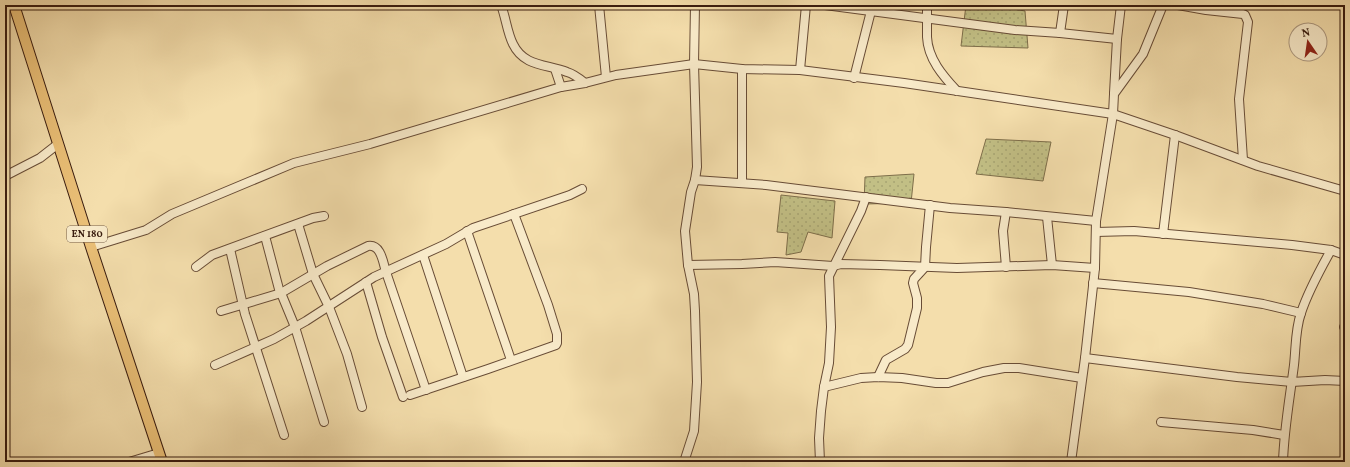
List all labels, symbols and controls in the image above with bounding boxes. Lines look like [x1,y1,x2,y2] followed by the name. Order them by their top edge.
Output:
[1288,22,1328,62] north arrow
[1301,26,1312,42] text: N
[67,226,107,242] road number: EN 180

